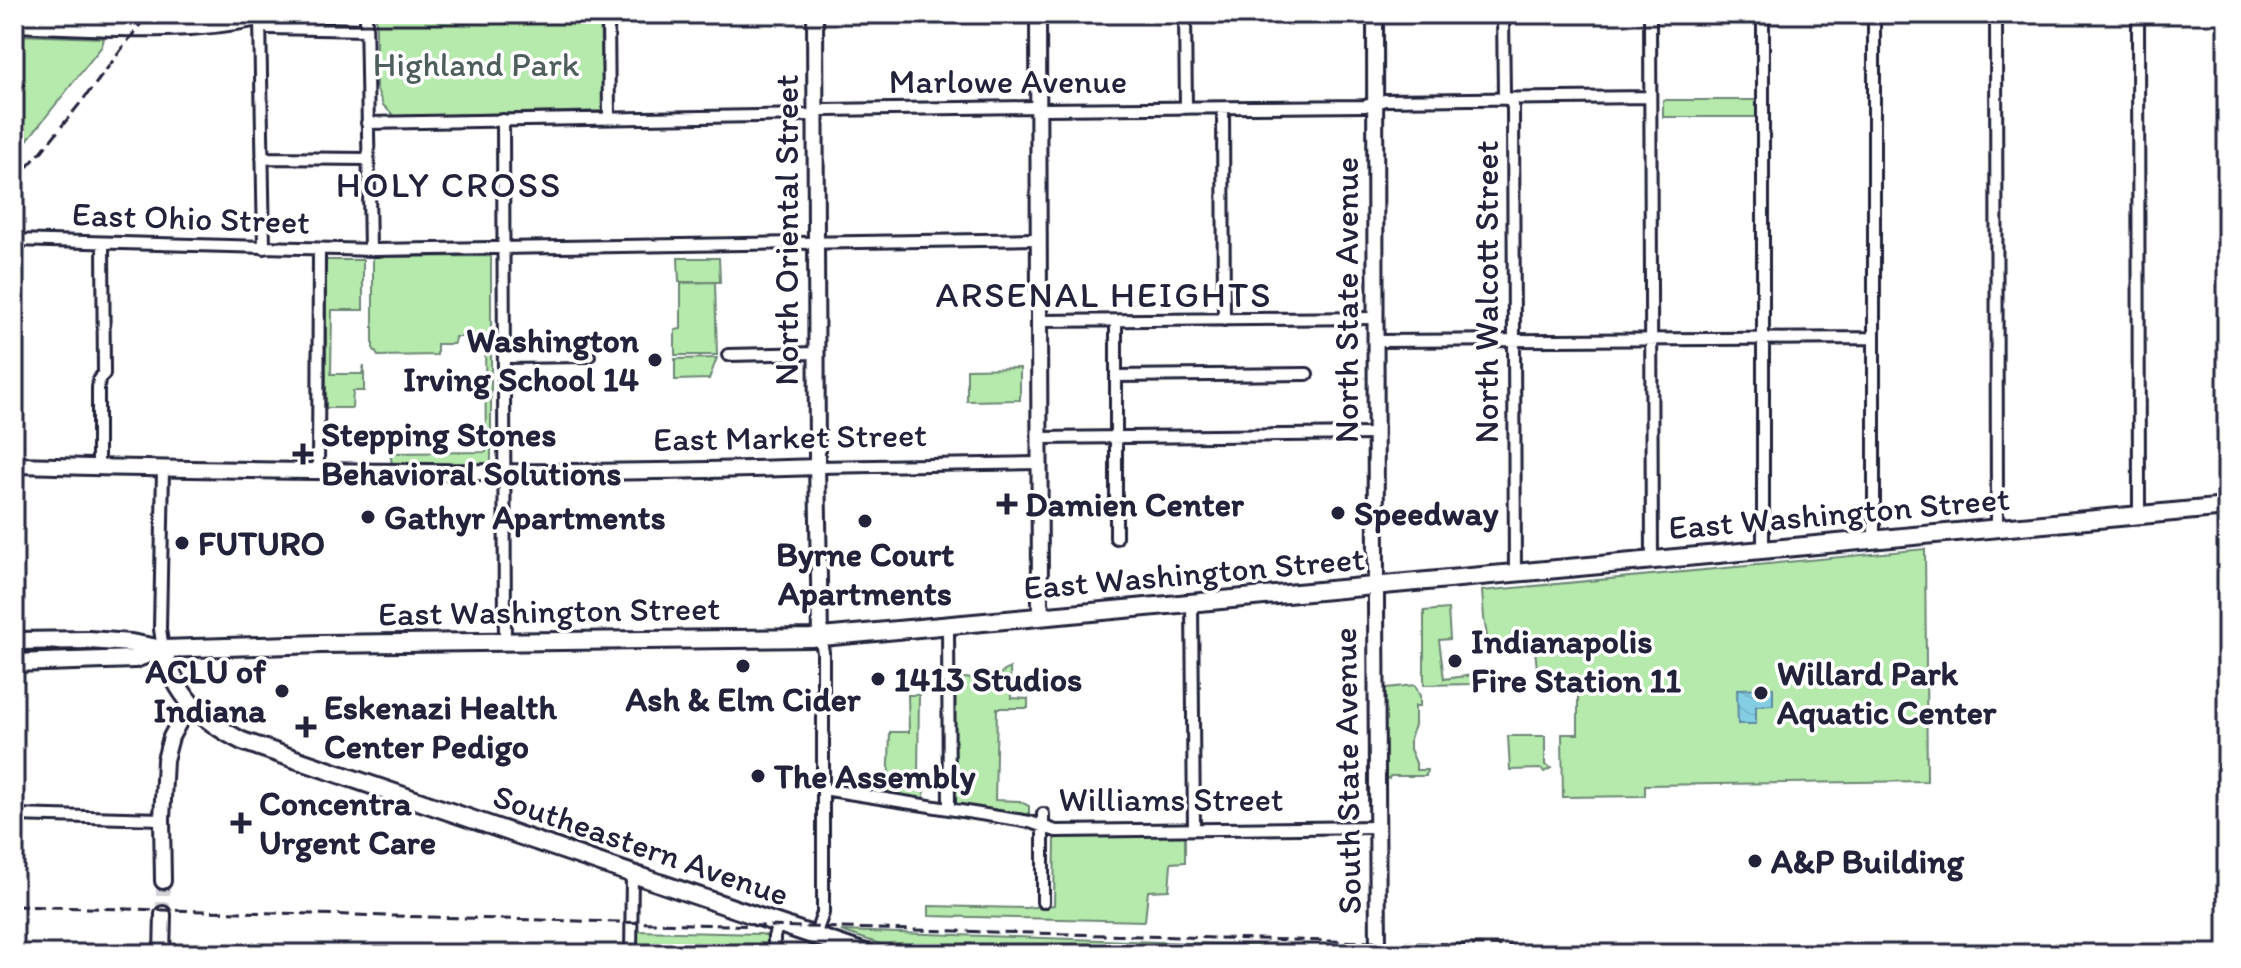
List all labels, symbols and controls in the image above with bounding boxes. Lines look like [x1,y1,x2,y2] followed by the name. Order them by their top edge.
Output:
[373,44,580,85] park label: Highland Park
[889,61,1127,102] street label: Marlowe Avenue
[766,74,807,386] street label: North Oriental Street
[1466,140,1507,443] street label: North Walcott Street
[1326,157,1367,443] street label: North State Avenue
[336,163,562,206] district label: HOLY CROSS
[71,193,311,243] street label: East Ohio Street
[936,273,1272,316] district label: ARSENAL HEIGHTS
[403,320,640,400] place label: Washington Irving School 14
[646,351,664,369] marker: Washington Irving School 14
[321,414,621,494] place label: Stepping Stones Behavioral Solutions
[653,414,927,460] street label: East Market Street
[292,443,314,465] marker: Stepping Stones Behavioral Solutions
[1667,478,2012,548] street label: East Washington Street
[1025,484,1245,525] place label: Damien Center
[996,493,1018,515] marker: Damien Center
[1354,493,1499,534] place label: Speedway
[384,497,666,538] place label: Gathyr Apartments
[1329,504,1347,522] marker: Speedway
[359,508,377,526] marker: Gathyr Apartments
[856,512,874,530] marker: Byrne Court Apartments
[198,523,325,564] place label: FUTURO
[173,534,191,552] marker: FUTURO
[776,534,954,614] place label: Byrne Court Apartments
[1022,538,1367,608] street label: East Washington Street
[378,588,721,634] street label: East Washington Street
[1471,621,1681,701] place label: Indianapolis Fire Station 11
[1324,627,1370,915] street label: South State Avenue
[145,651,267,731] place label: ACLU of Indiana
[1446,652,1464,670] marker: Indianapolis Fire Station 11
[1777,653,1997,733] place label: Willard Park Aquatic Center
[734,657,752,675] marker: Ash & Elm Cider
[894,659,1082,700] place label: 1413 Studios
[869,670,887,688] marker: 1413 Studios
[626,679,861,720] place label: Ash & Elm Cider
[273,682,291,700] marker: ACLU of Indiana
[1752,684,1770,702] marker: Willard Park Aquatic Center
[324,687,557,767] place label: Eskenazi Health Center Pedigo
[295,716,317,738] marker: Eskenazi Health Center Pedigo
[773,756,976,797] place label: The Assembly
[749,767,767,785] marker: The Assembly
[488,775,794,915] street label: Southeastern Avenue
[1058,779,1284,820] street label: Williams Street
[259,783,436,863] place label: Concentra Urgent Care
[230,812,252,834] marker: Concentra Urgent Care
[1771,841,1965,882] place label: A&P Building
[1746,852,1764,870] marker: A&P Building

